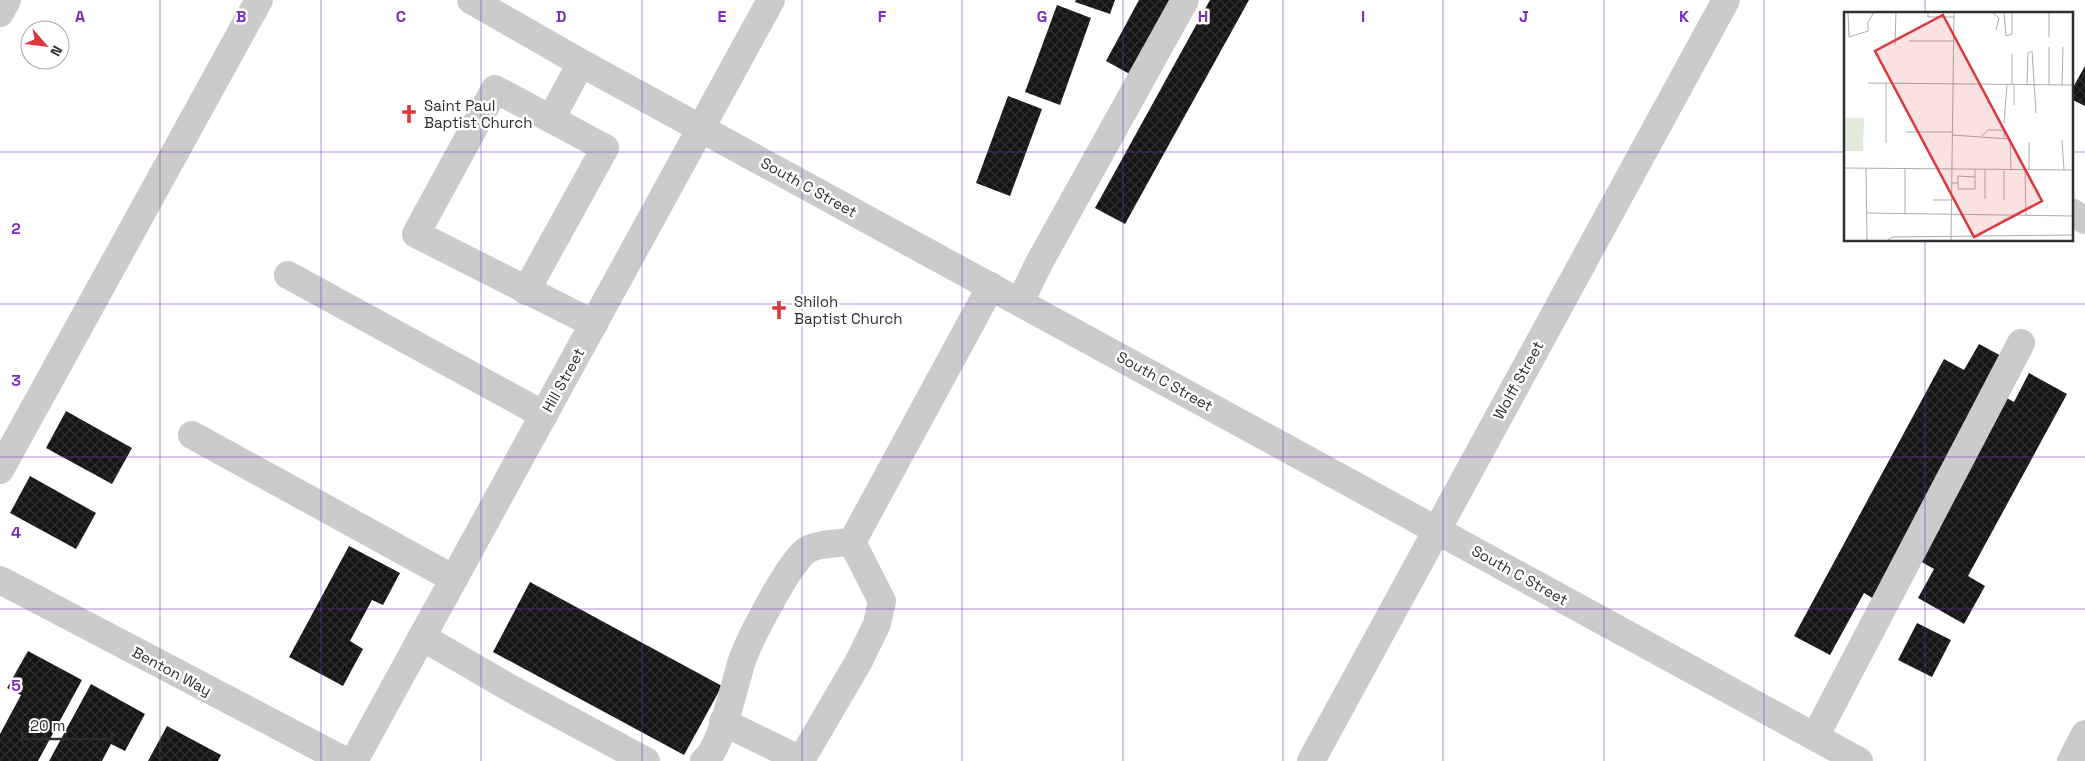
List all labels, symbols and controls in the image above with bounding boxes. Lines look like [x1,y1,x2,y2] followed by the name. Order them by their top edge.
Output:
[75,6,85,27] text: A
[236,6,246,27] text: B
[396,6,406,27] text: C
[556,6,566,27] text: D
[718,6,727,27] text: E
[878,6,887,27] text: F
[1037,6,1047,27] text: G
[1198,6,1208,27] text: H
[1361,6,1365,27] text: I
[1519,6,1529,27] text: J
[1679,6,1689,27] text: K
[1844,12,2072,241] inset map
[20,20,70,70] north arrow
[46,43,67,59] text: N
[424,96,532,132] place label: Saint Paul Baptist Church
[398,103,420,125] church icon: Saint Paul Baptist Church
[758,153,860,221] street label: South C Street
[11,218,21,239] text: 2
[794,292,902,328] place label: Shiloh Baptist Church
[768,299,790,321] church icon: Shiloh Baptist Church
[1489,337,1547,423] street label: Wolff Street
[538,344,588,415] street label: Hill Street
[1114,347,1216,415] street label: South C Street
[11,370,21,391] text: 3
[11,522,21,543] text: 4
[1469,541,1571,609] street label: South C Street
[129,642,215,700] street label: Benton Way
[11,675,21,696] text: 5
[22,708,112,740] scale bar
[30,716,65,735] text: 20 m

